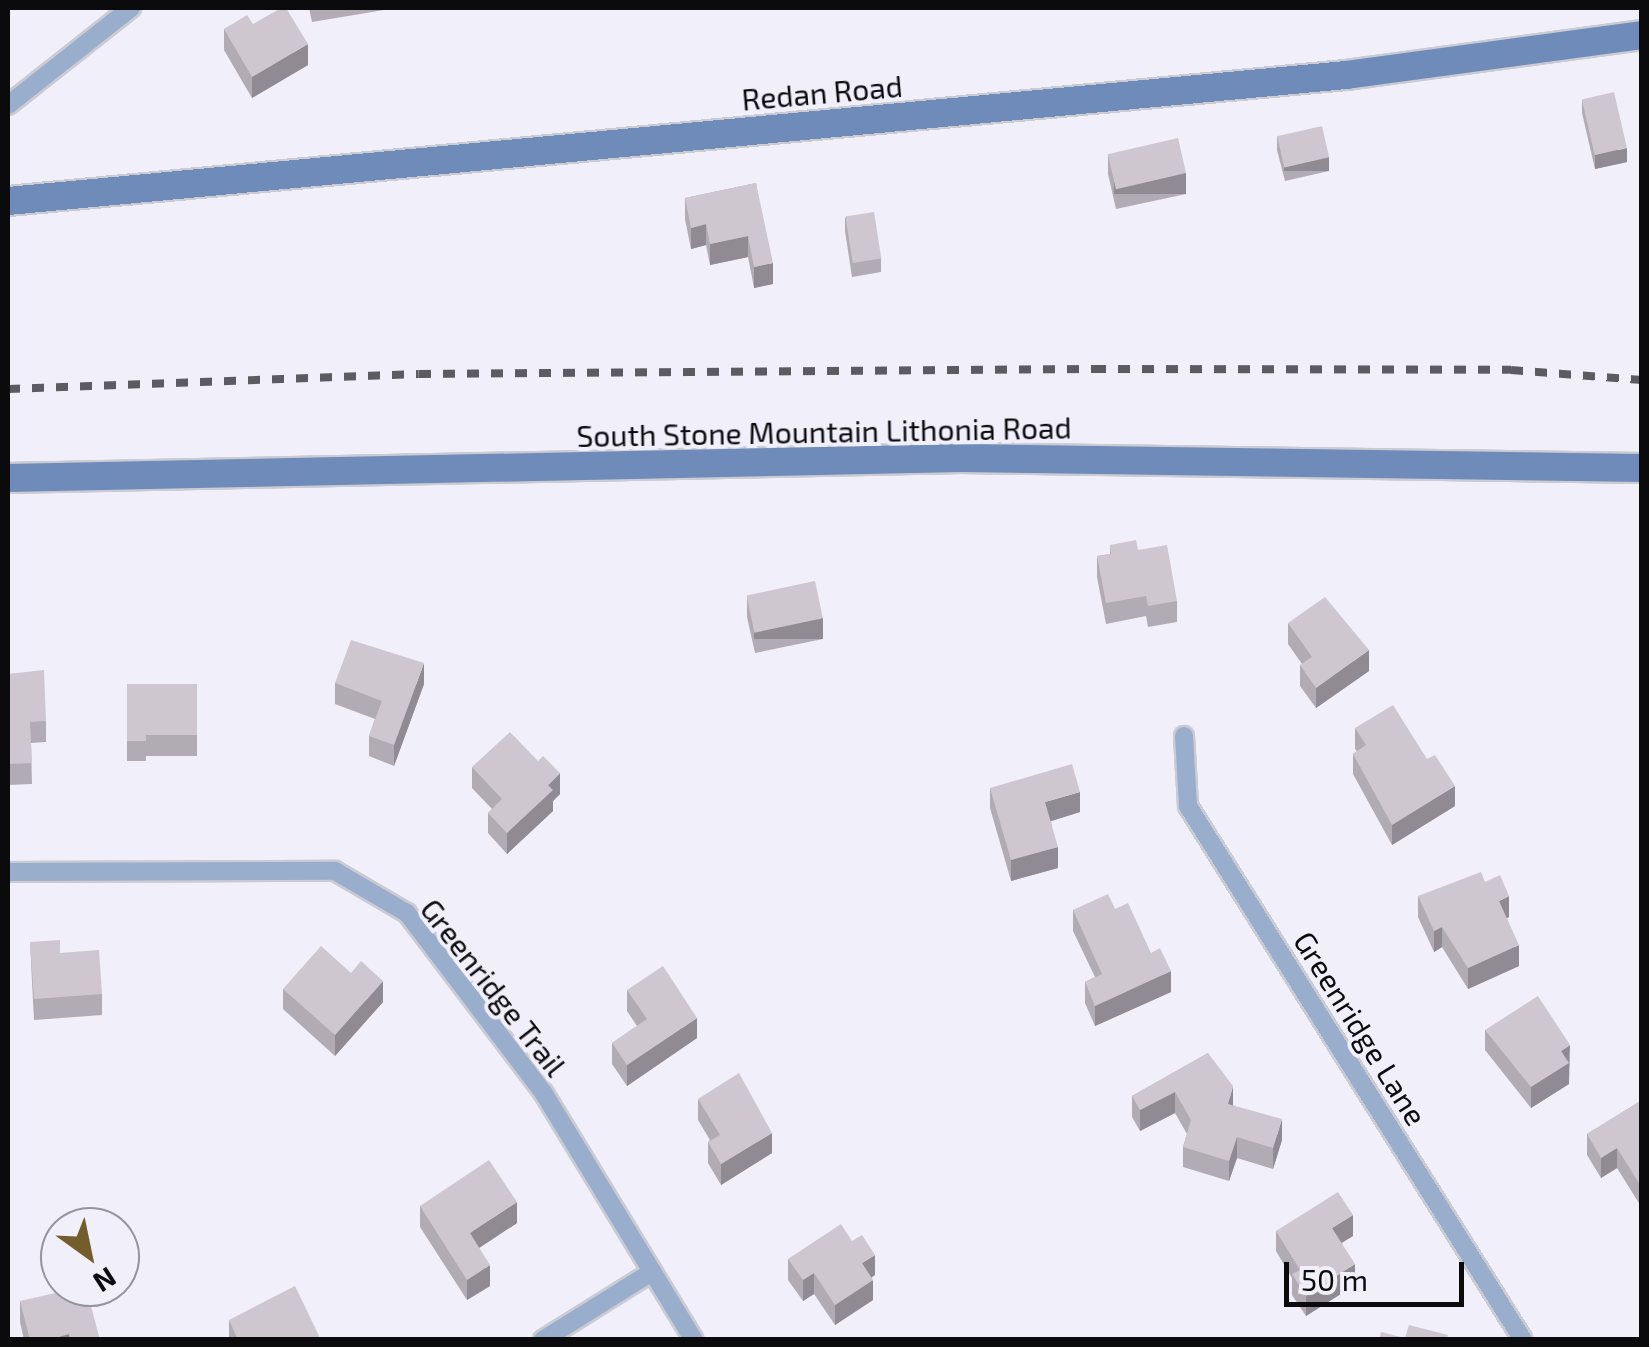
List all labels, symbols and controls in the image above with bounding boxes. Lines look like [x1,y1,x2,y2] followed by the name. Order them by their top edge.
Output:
[740,67,904,117] street label: Redan Road
[576,409,1072,453] street label: South Stone Mountain Lithonia Road
[413,891,575,1083] street label: Greenridge Trail
[1287,924,1435,1132] street label: Greenridge Lane
[40,1207,140,1307] north arrow
[1289,1242,1469,1304] scale bar
[88,1261,123,1300] text: N
[1301,1261,1368,1297] text: 50 m

